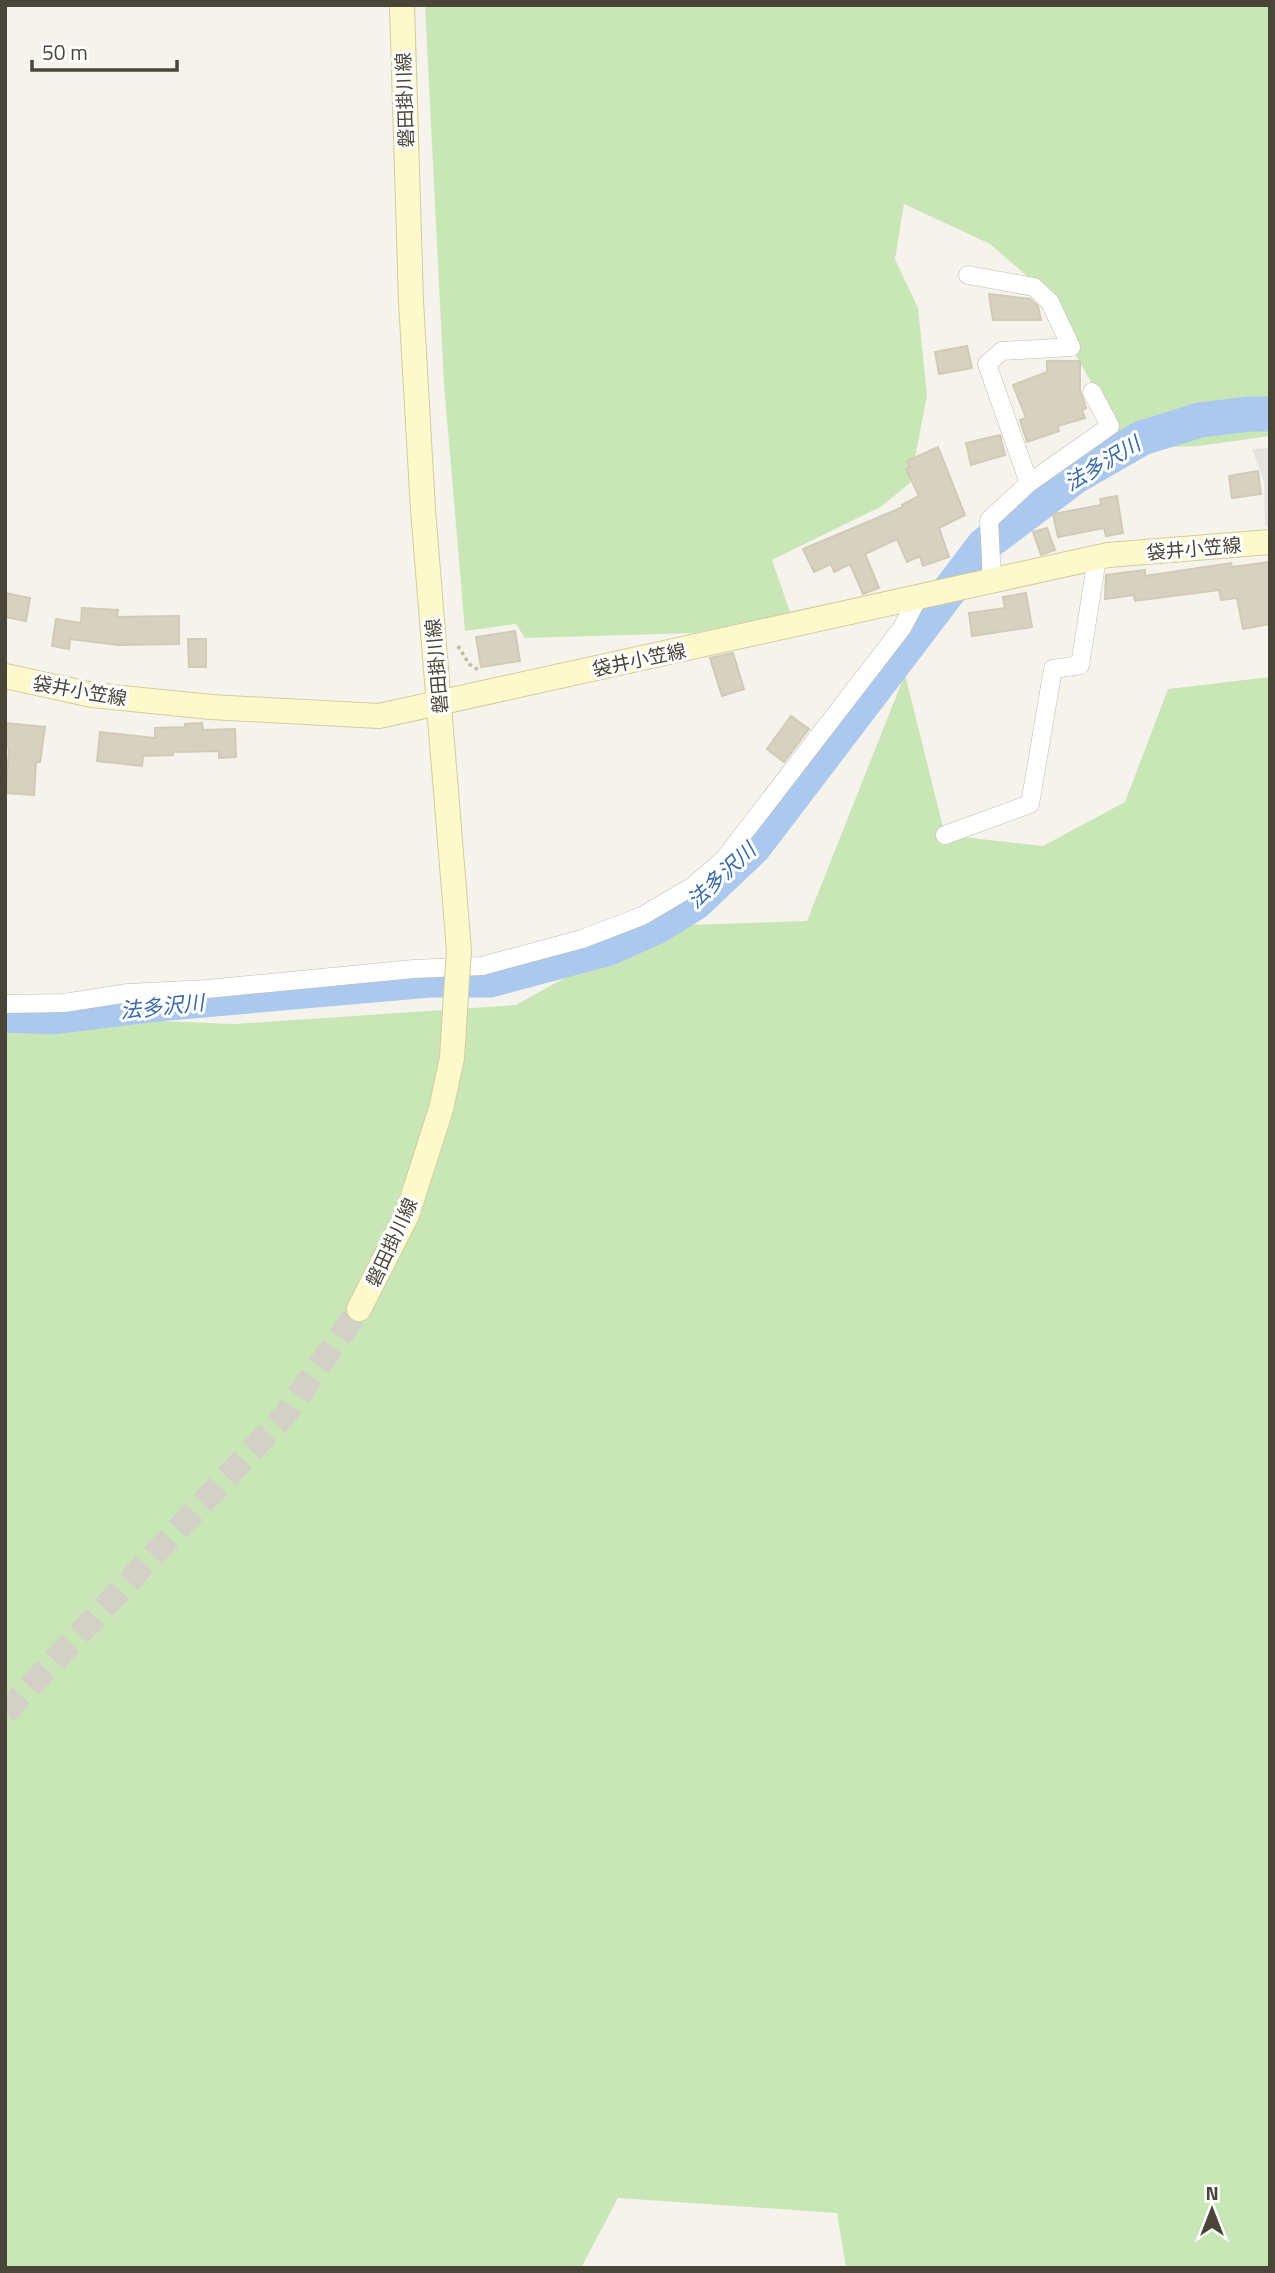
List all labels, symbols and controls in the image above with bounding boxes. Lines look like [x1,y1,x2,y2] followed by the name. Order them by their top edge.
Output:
[32,28,177,72] scale bar
[42,36,88,68] text: 50 m
[388,52,420,148] street label: 磐田掛川線
[1058,427,1148,498] water label: 法多沢川
[1145,529,1243,567] street label: 袋井小笠線
[417,617,455,715] street label: 磐田掛川線
[590,635,688,683] street label: 袋井小笠線
[31,667,129,713] street label: 袋井小笠線
[679,833,764,915] water label: 法多沢川
[119,985,207,1026] water label: 法多沢川
[358,1193,424,1291] street label: 磐田掛川線
[1177,2175,1247,2245] north arrow
[1205,2178,1219,2207] text: N

